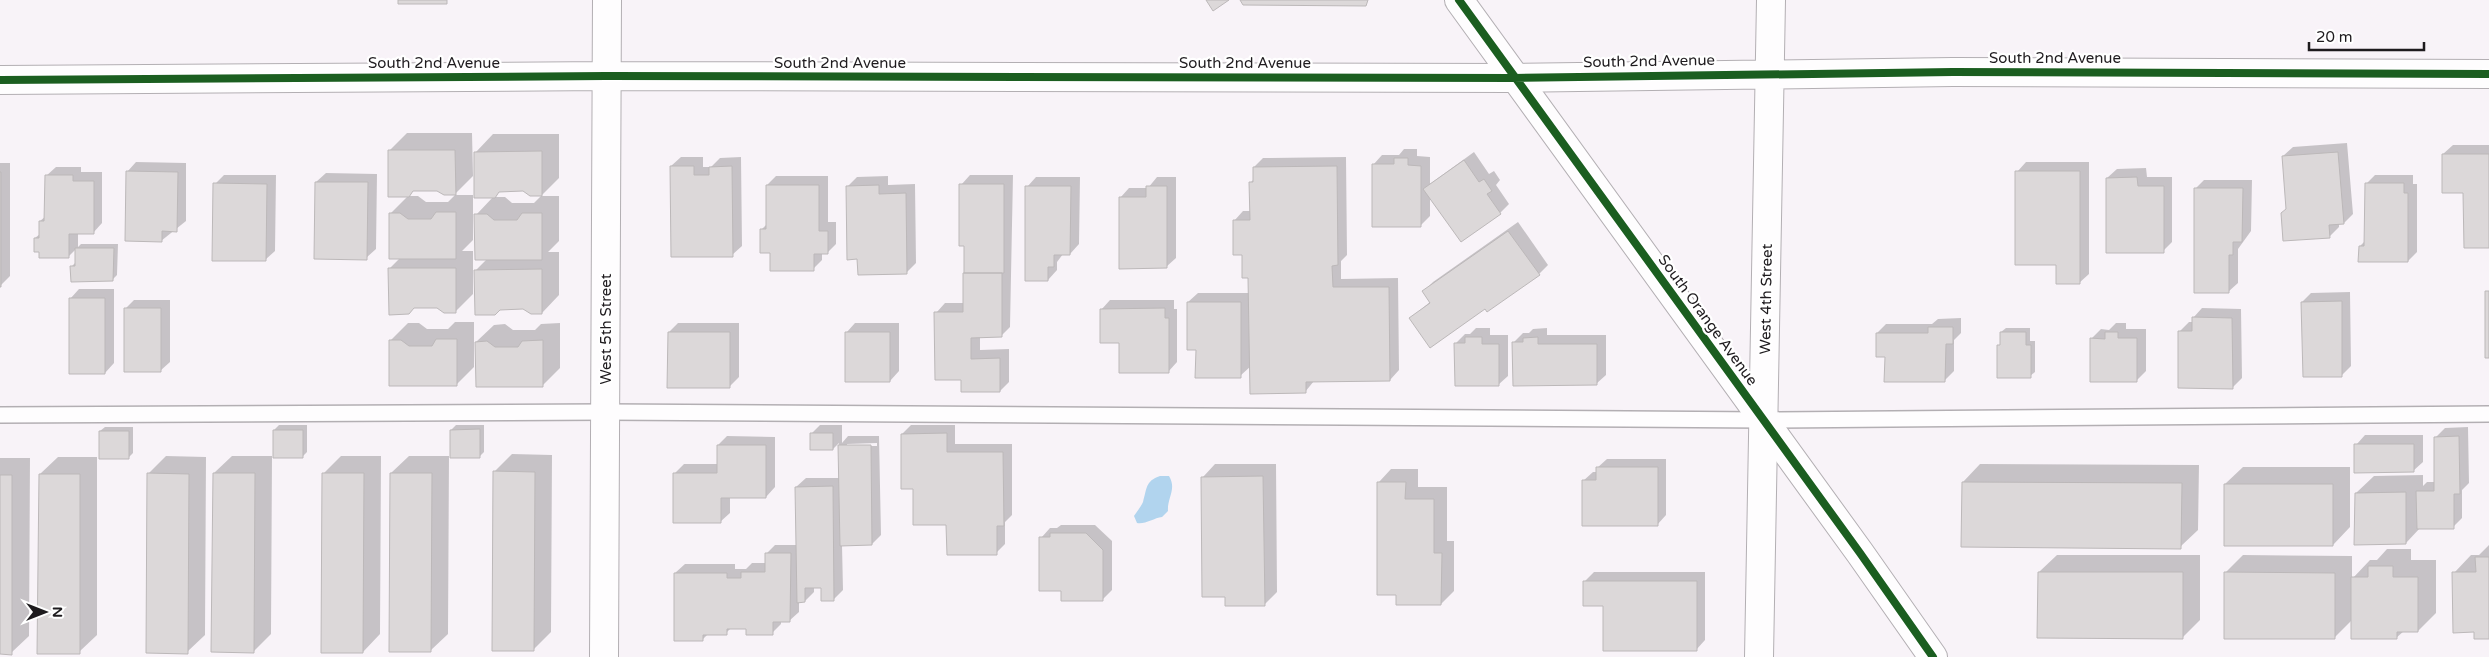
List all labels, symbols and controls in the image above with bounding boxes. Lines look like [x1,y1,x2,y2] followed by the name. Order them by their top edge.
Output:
[2309,20,2424,52] scale bar
[2316,28,2353,46] text: 20 m
[1989,49,2121,67] street label: South 2nd Avenue
[1583,51,1715,71] street label: South 2nd Avenue
[368,54,500,72] street label: South 2nd Avenue
[774,54,906,72] street label: South 2nd Avenue
[1179,54,1311,72] street label: South 2nd Avenue
[1756,243,1776,355] street label: West 4th Street
[1655,251,1761,389] street label: South Orange Avenue
[597,273,615,384] street label: West 5th Street
[20,587,70,637] north arrow
[49,606,66,618] text: N

